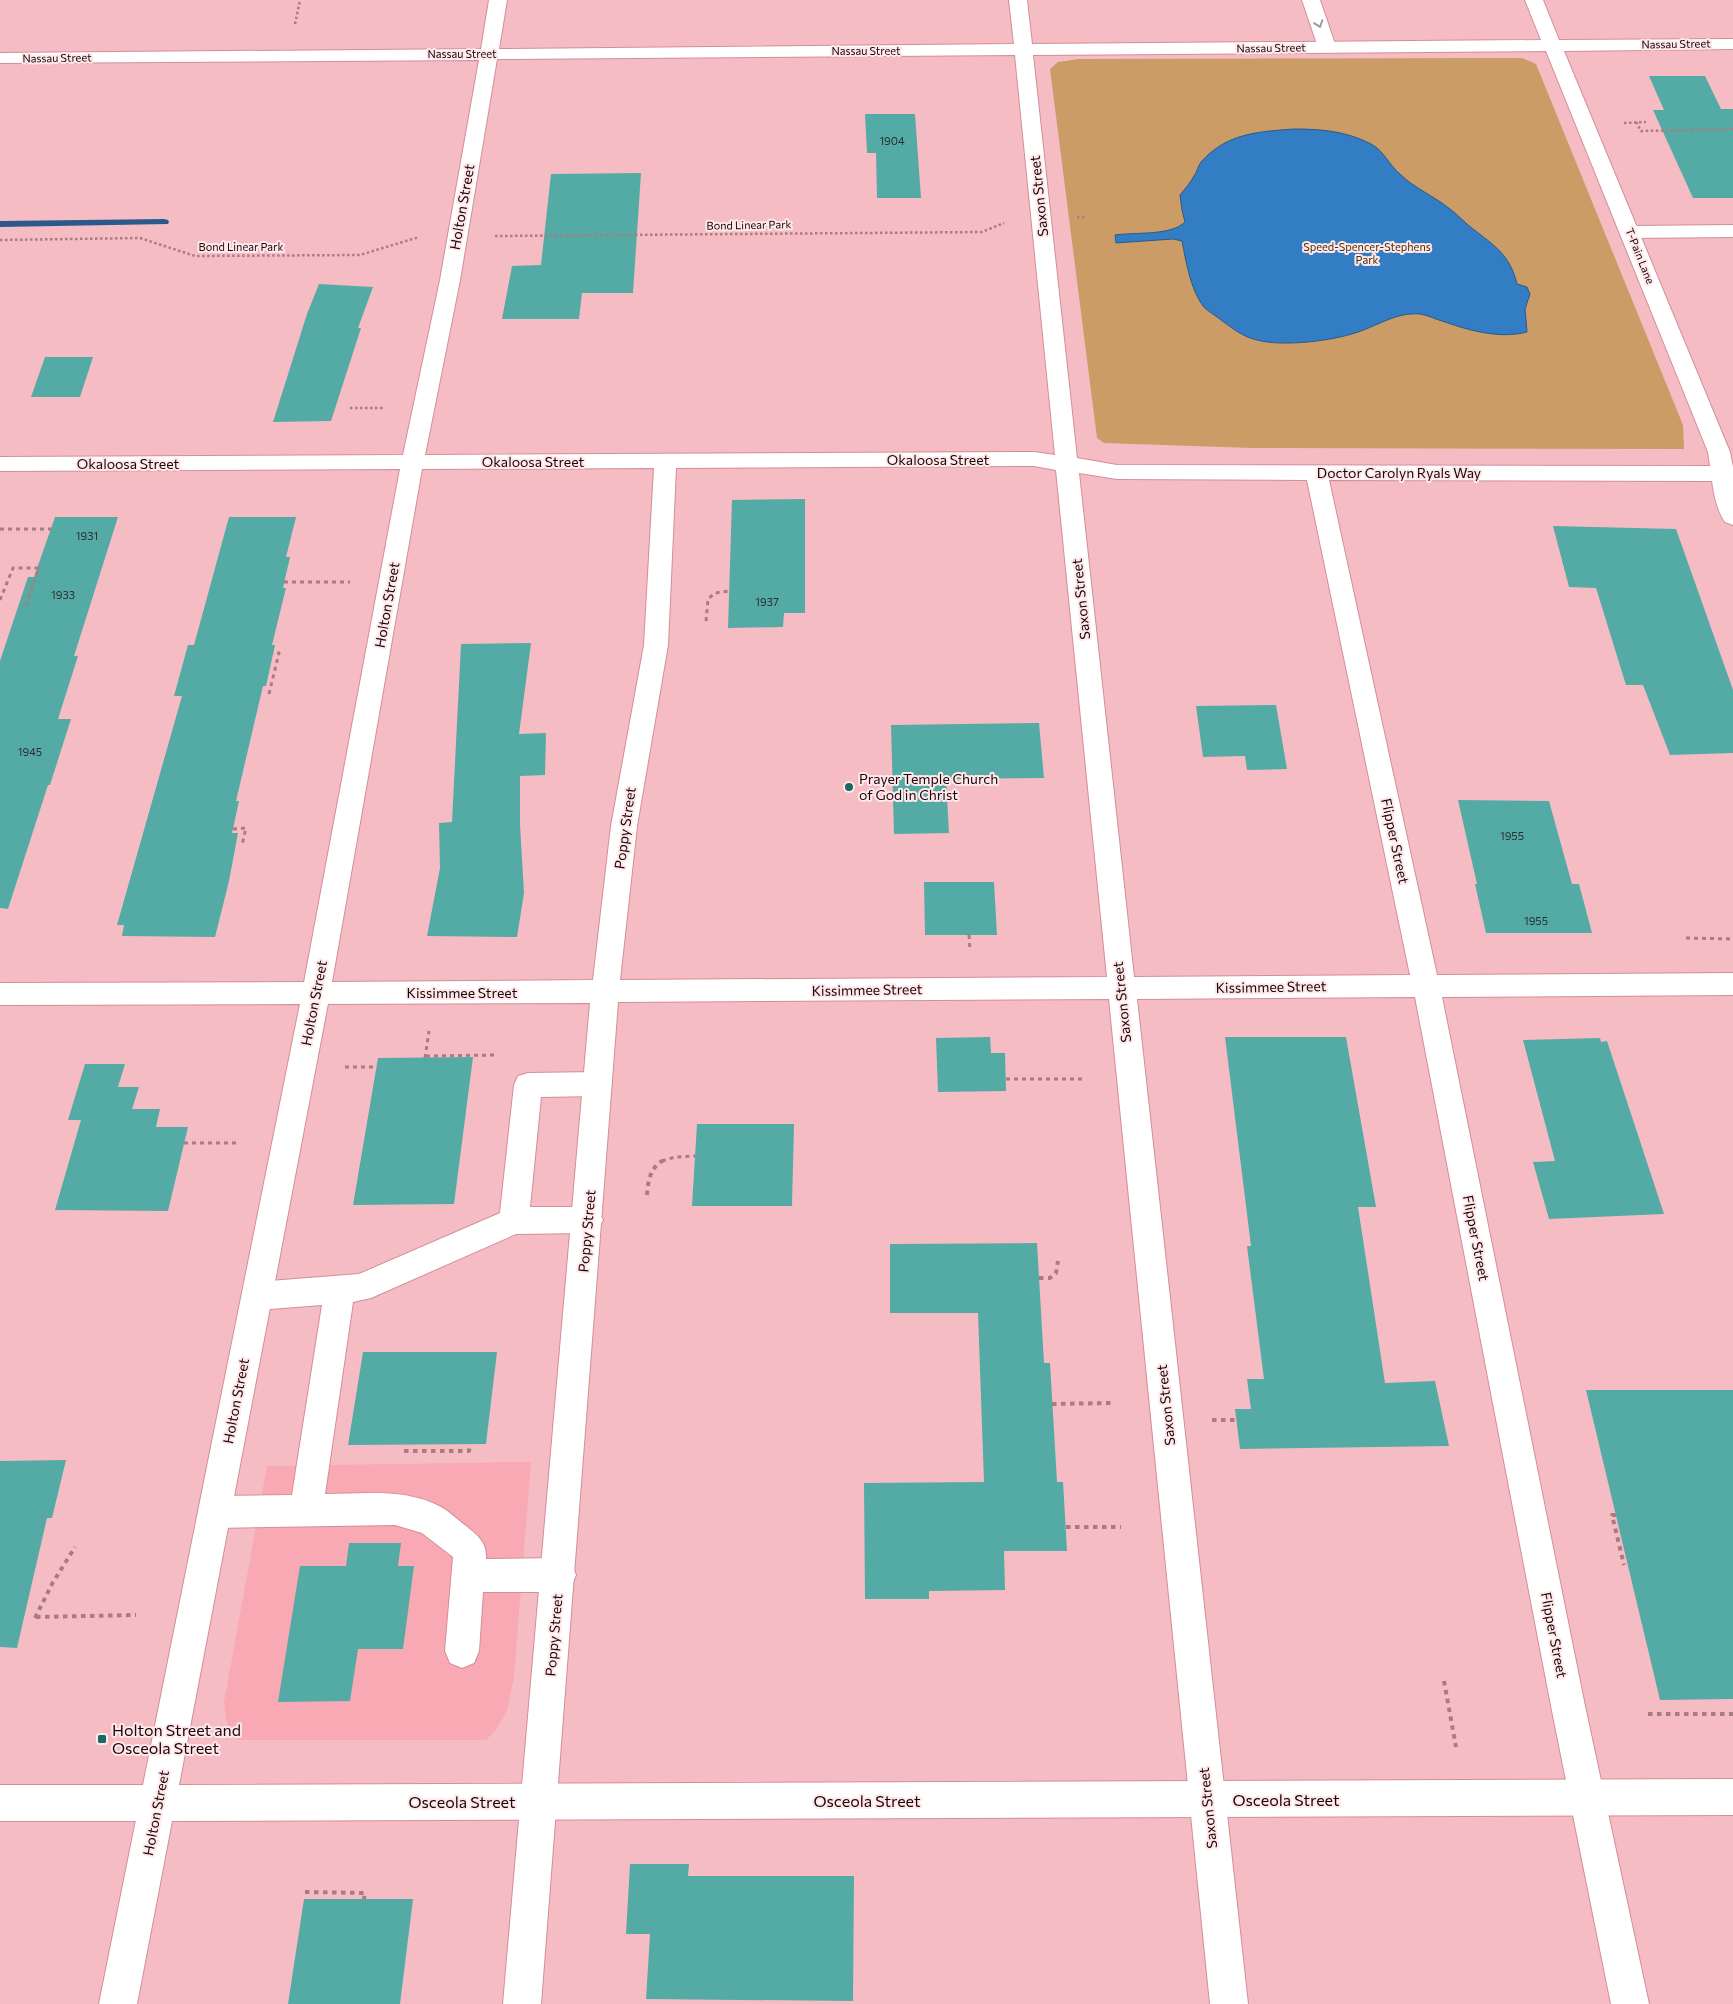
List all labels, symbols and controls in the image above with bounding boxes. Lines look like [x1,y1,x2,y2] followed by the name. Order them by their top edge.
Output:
[1313,19,1323,27] one-way arrow
[1641,36,1711,51] street label: Nassau Street
[1236,40,1306,55] street label: Nassau Street
[831,44,901,57] street label: Nassau Street
[427,47,497,60] street label: Nassau Street
[22,50,92,65] street label: Nassau Street
[879,134,905,147] house number: 1904
[1026,154,1051,237] street label: Saxon Street
[446,163,477,251] street label: Holton Street
[706,217,792,232] street label: Bond Linear Park
[1623,226,1658,286] street label: T-Pain Lane
[199,240,284,253] street label: Bond Linear Park
[1303,240,1431,266] park label: Speed-Spencer-Stephens Park
[887,451,989,468] street label: Okaloosa Street
[482,453,584,470] street label: Okaloosa Street
[77,455,179,472] street label: Okaloosa Street
[1317,464,1481,481] street label: Doctor Carolyn Ryals Way
[76,529,98,542] house number: 1931
[1068,557,1093,640] street label: Saxon Street
[371,561,402,649] street label: Holton Street
[51,588,75,601] house number: 1933
[755,595,779,608] house number: 1937
[18,745,42,758] house number: 1945
[859,770,998,803] place label: Prayer Temple Church of God in Christ
[843,781,855,793] marker: Prayer Temple Church of God in Christ
[610,786,639,870] street label: Poppy Street
[1378,797,1413,885] street label: Flipper Street
[1500,829,1524,842] house number: 1955
[1524,914,1548,927] house number: 1955
[297,958,330,1047] street label: Holton Street
[1109,960,1134,1043] street label: Saxon Street
[1215,977,1327,996] street label: Kissimmee Street
[811,980,923,999] street label: Kissimmee Street
[407,984,518,1001] street label: Kissimmee Street
[574,1189,599,1273] street label: Poppy Street
[1460,1194,1493,1282] street label: Flipper Street
[219,1356,252,1445] street label: Holton Street
[1153,1363,1178,1446] street label: Saxon Street
[1538,1591,1571,1679] street label: Flipper Street
[541,1593,566,1677] street label: Poppy Street
[112,1720,241,1757] place label: Holton Street and Osceola Street
[96,1733,108,1745] marker: Holton Street and Osceola Street
[1195,1766,1220,1849] street label: Saxon Street
[139,1768,172,1857] street label: Holton Street
[1233,1790,1340,1809] street label: Osceola Street
[814,1791,921,1810] street label: Osceola Street
[409,1792,516,1811] street label: Osceola Street

